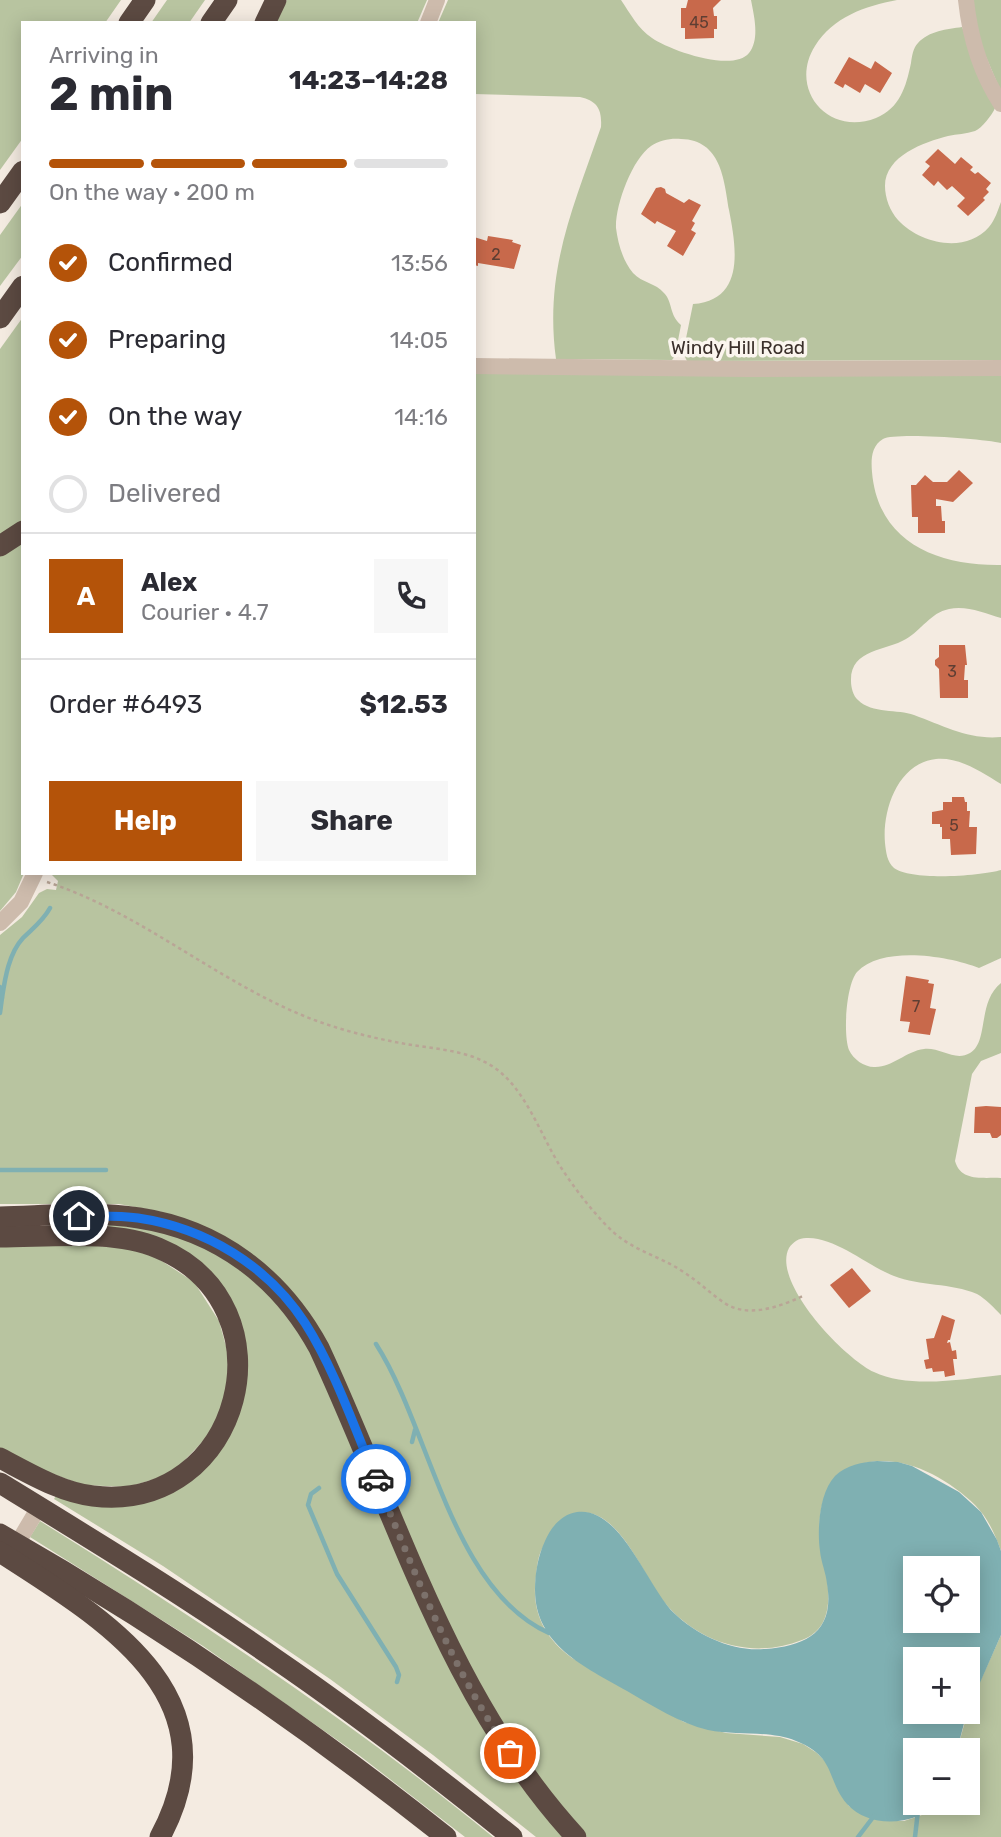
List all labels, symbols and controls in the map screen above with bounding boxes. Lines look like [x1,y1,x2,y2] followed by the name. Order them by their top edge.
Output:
[689,13,709,32] house number: 45
[49,41,159,69] text: Arriving in
[289,65,448,96] text: 14:23–14:28
[49,67,174,122] text: 2 min
[49,178,255,206] text: On the way · 200 m
[49,244,87,282] icon: check
[491,245,501,264] house number: 2
[108,247,233,278] text: Confirmed
[391,249,448,277] text: 13:56
[49,321,87,359] icon: check
[108,324,226,355] text: Preparing
[390,326,448,354] text: 14:05
[671,336,805,359] street label: Windy Hill Road
[49,398,87,436] icon: check
[108,401,242,432] text: On the way
[394,403,448,431] text: 14:16
[108,478,221,509] text: Delivered
[374,559,448,633] button: phone
[141,567,197,598] text: Alex
[77,581,95,612] text: A
[141,598,268,626] text: Courier · 4.7
[947,662,957,681] house number: 3
[49,689,202,720] text: Order #6493
[359,689,448,720] text: $12.53
[49,781,242,861] button: Help
[256,781,448,861] button: Share
[949,816,959,835] house number: 5
[912,997,920,1016] house number: 7
[49,1186,109,1246] pin
[60,1197,98,1235] icon: home
[341,1444,411,1514] courier
[357,1460,395,1498] icon: car
[903,1556,980,1815] map controls
[903,1556,980,1633] button: locate
[903,1647,980,1724] button: +
[480,1723,540,1783] pin
[491,1734,529,1772] icon: bag
[903,1738,980,1815] button: −

